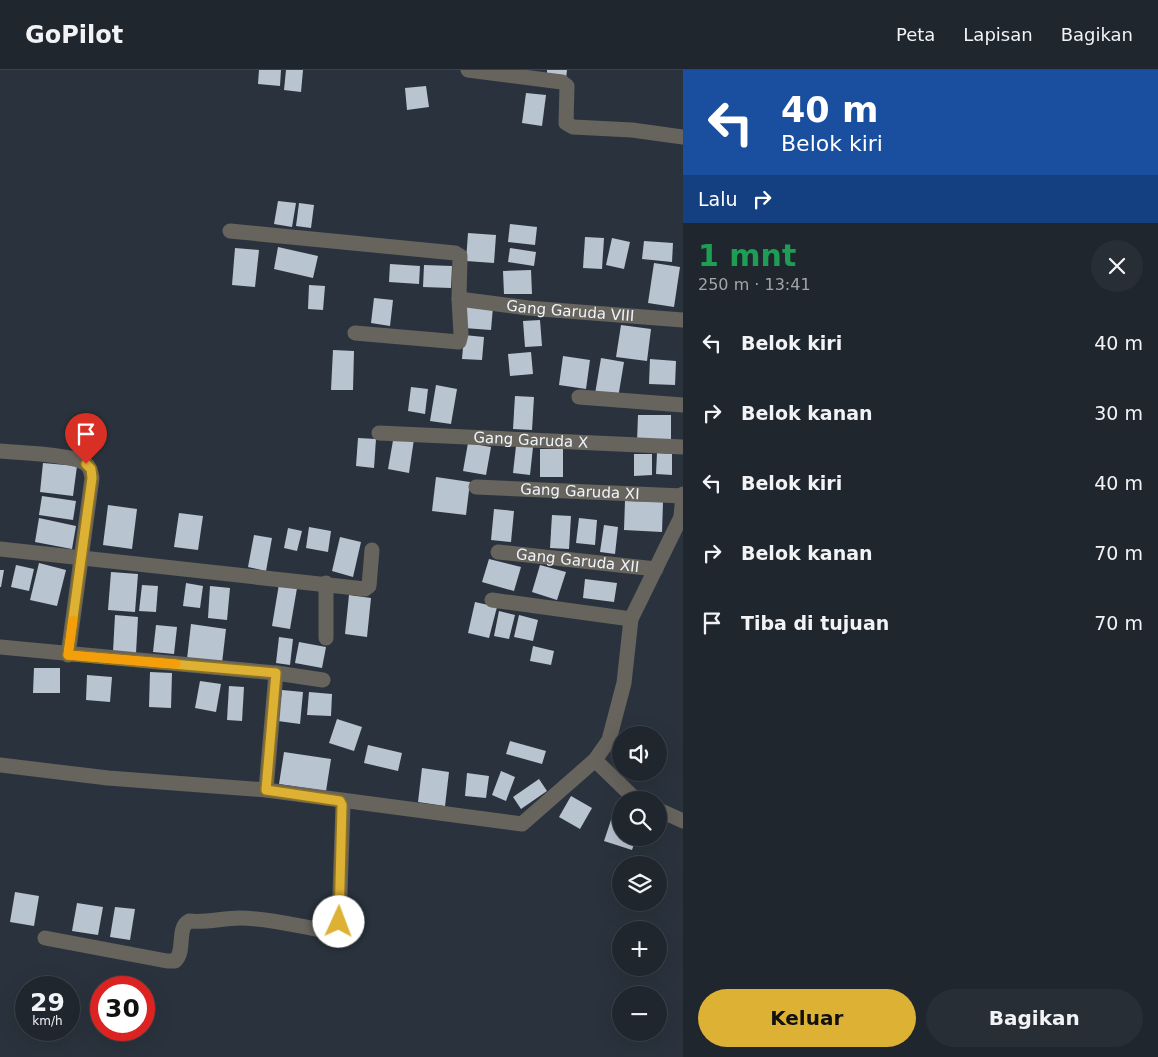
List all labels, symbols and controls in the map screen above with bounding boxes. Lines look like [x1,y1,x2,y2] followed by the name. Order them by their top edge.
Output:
[25,21,123,49] text: GoPilot
[896,24,935,45] text: Peta
[963,24,1033,45] text: Lapisan
[1061,24,1133,45] text: Bagikan
[698,90,763,155] icon: left
[781,90,878,130] text: 40 m
[781,131,883,156] text: Belok kiri
[748,185,776,213] icon: right
[698,188,738,210] text: Lalu
[698,238,796,273] text: 1 mnt
[1091,240,1143,292] button: close
[698,275,811,294] text: 250 m · 13:41
[505,296,635,325] street label: Gang Garuda VIII
[698,329,726,357] icon: left
[741,332,842,354] text: Belok kiri
[1094,332,1143,354] text: 40 m
[698,399,726,427] icon: right
[741,402,873,424] text: Belok kanan
[1094,402,1143,424] text: 30 m
[65,413,107,464] pin
[72,420,100,448] icon: arrive
[473,428,589,452] street label: Gang Garuda X
[698,469,726,497] icon: left
[741,472,842,494] text: Belok kiri
[1094,472,1143,494] text: 40 m
[520,480,640,503] street label: Gang Garuda XI
[698,539,726,567] icon: right
[741,542,873,564] text: Belok kanan
[1094,542,1143,564] text: 70 m
[515,545,640,576] street label: Gang Garuda XII
[698,609,726,637] icon: arrive
[741,612,889,634] text: Tiba di tujuan
[1094,612,1143,634] text: 70 m
[612,726,667,1041] map controls
[612,726,667,781] button: sound
[612,791,667,846] button: search
[612,856,667,911] button: layers
[312,895,364,947] position arrow
[612,921,667,976] button: +
[90,976,155,1041] speed limit sign: 30
[612,986,667,1041] button: −
[30,988,65,1017] text: 29
[698,989,916,1047] button: Keluar
[926,989,1143,1047] button: Bagikan
[32,1014,63,1028] text: km/h

